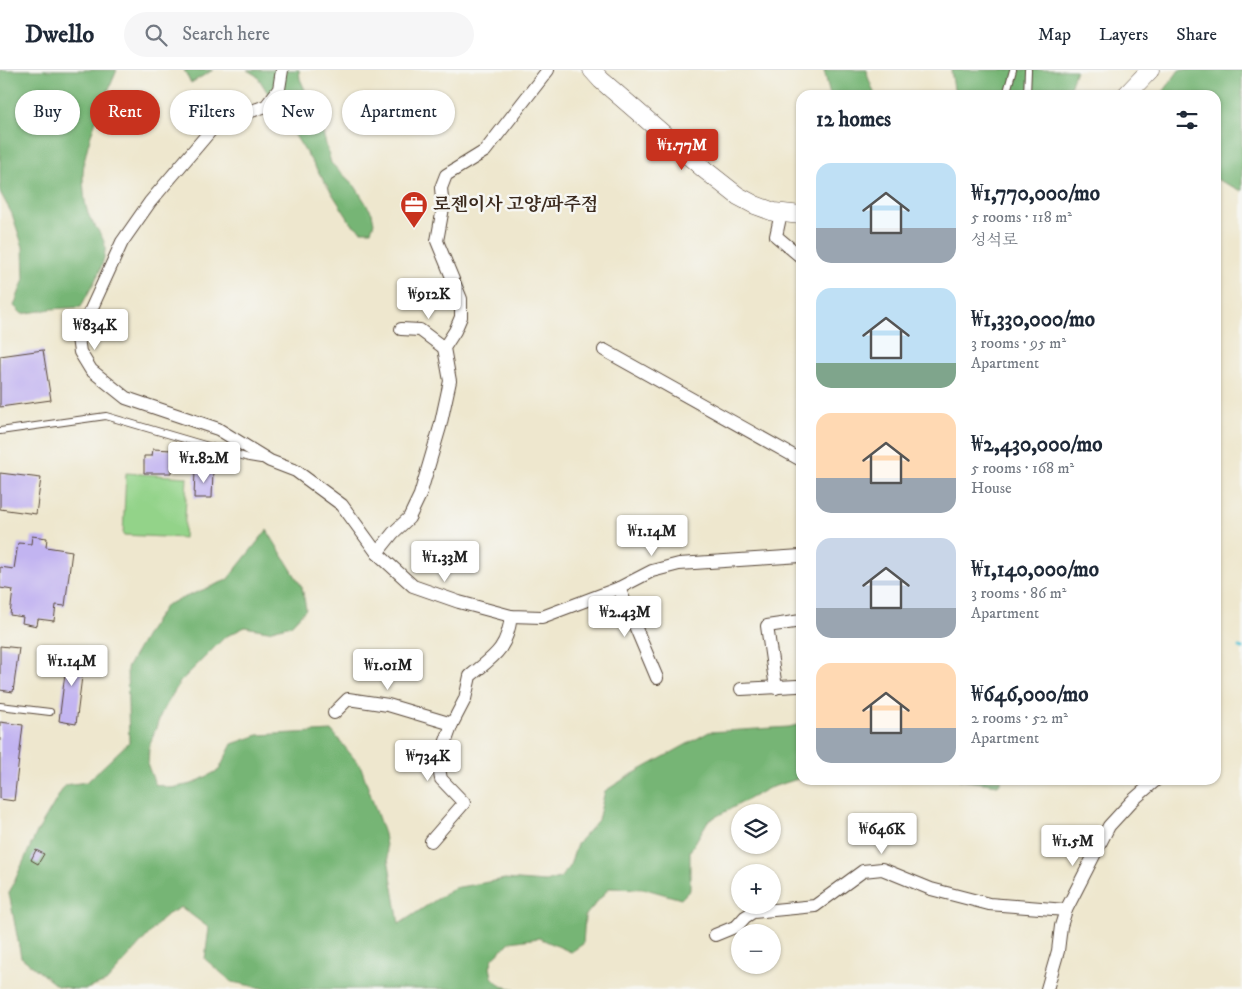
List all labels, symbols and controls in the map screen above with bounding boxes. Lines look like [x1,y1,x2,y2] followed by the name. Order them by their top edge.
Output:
[124,12,474,57] search box
[25,20,94,50] text: Dwello
[142,21,170,49] icon: search
[182,23,270,46] text: Search here
[1038,24,1071,46] text: Map
[1099,24,1148,46] text: Layers
[1176,24,1217,46] text: Share
[15,90,80,135] chip: Buy
[90,90,160,135] chip: Rent
[170,90,253,135] chip: Filters
[263,90,332,135] chip: New
[342,90,455,135] chip: Apartment
[1173,106,1201,134] icon: filters
[816,107,891,133] text: 12 homes
[641,128,723,171] pin: ₩1.77M
[657,135,707,155] text: ₩1.77M
[971,181,1100,207] text: ₩1,770,000/mo
[856,183,916,243] icon: home
[399,190,429,229] office icon: 로젠이사 고양/파주점
[433,194,598,216] place label: 로젠이사 고양/파주점
[971,207,1072,227] text: 5 rooms · 118 m²
[971,230,1017,250] text: 성석로
[394,278,464,320] pin: ₩912K
[408,284,450,304] text: ₩912K
[971,307,1095,333] text: ₩1,330,000/mo
[60,308,130,351] pin: ₩834K
[856,308,916,368] icon: home
[73,315,117,335] text: ₩834K
[971,333,1066,353] text: 3 rooms · 95 m²
[971,353,1039,373] text: Apartment
[971,432,1102,458] text: ₩2,430,000/mo
[856,433,916,493] icon: home
[163,442,245,484] pin: ₩1.82M
[179,448,229,468] text: ₩1.82M
[971,458,1074,478] text: 5 rooms · 168 m²
[971,478,1012,498] text: House
[611,514,693,557] pin: ₩1.14M
[628,521,676,541] text: ₩1.14M
[404,540,486,583] pin: ₩1.33M
[422,547,468,567] text: ₩1.33M
[971,557,1099,583] text: ₩1,140,000/mo
[856,558,916,618] icon: home
[971,583,1066,603] text: 3 rooms · 86 m²
[584,596,666,638] pin: ₩2.43M
[599,602,651,622] text: ₩2.43M
[971,603,1039,623] text: Apartment
[31,644,113,687] pin: ₩1.14M
[347,648,429,691] pin: ₩1.01M
[48,651,96,671] text: ₩1.14M
[364,655,412,675] text: ₩1.01M
[971,682,1089,708] text: ₩646,000/mo
[856,683,916,743] icon: home
[971,708,1068,728] text: 2 rooms · 52 m²
[971,728,1039,748] text: Apartment
[393,740,463,782] pin: ₩734K
[406,746,450,766] text: ₩734K
[731,804,781,974] map controls
[731,804,781,854] button: layers
[847,812,917,855] pin: ₩646K
[859,819,905,839] text: ₩646K
[1038,824,1108,867] pin: ₩1.5M
[1052,831,1094,851] text: ₩1.5M
[731,864,781,914] button: +
[731,924,781,974] button: −

